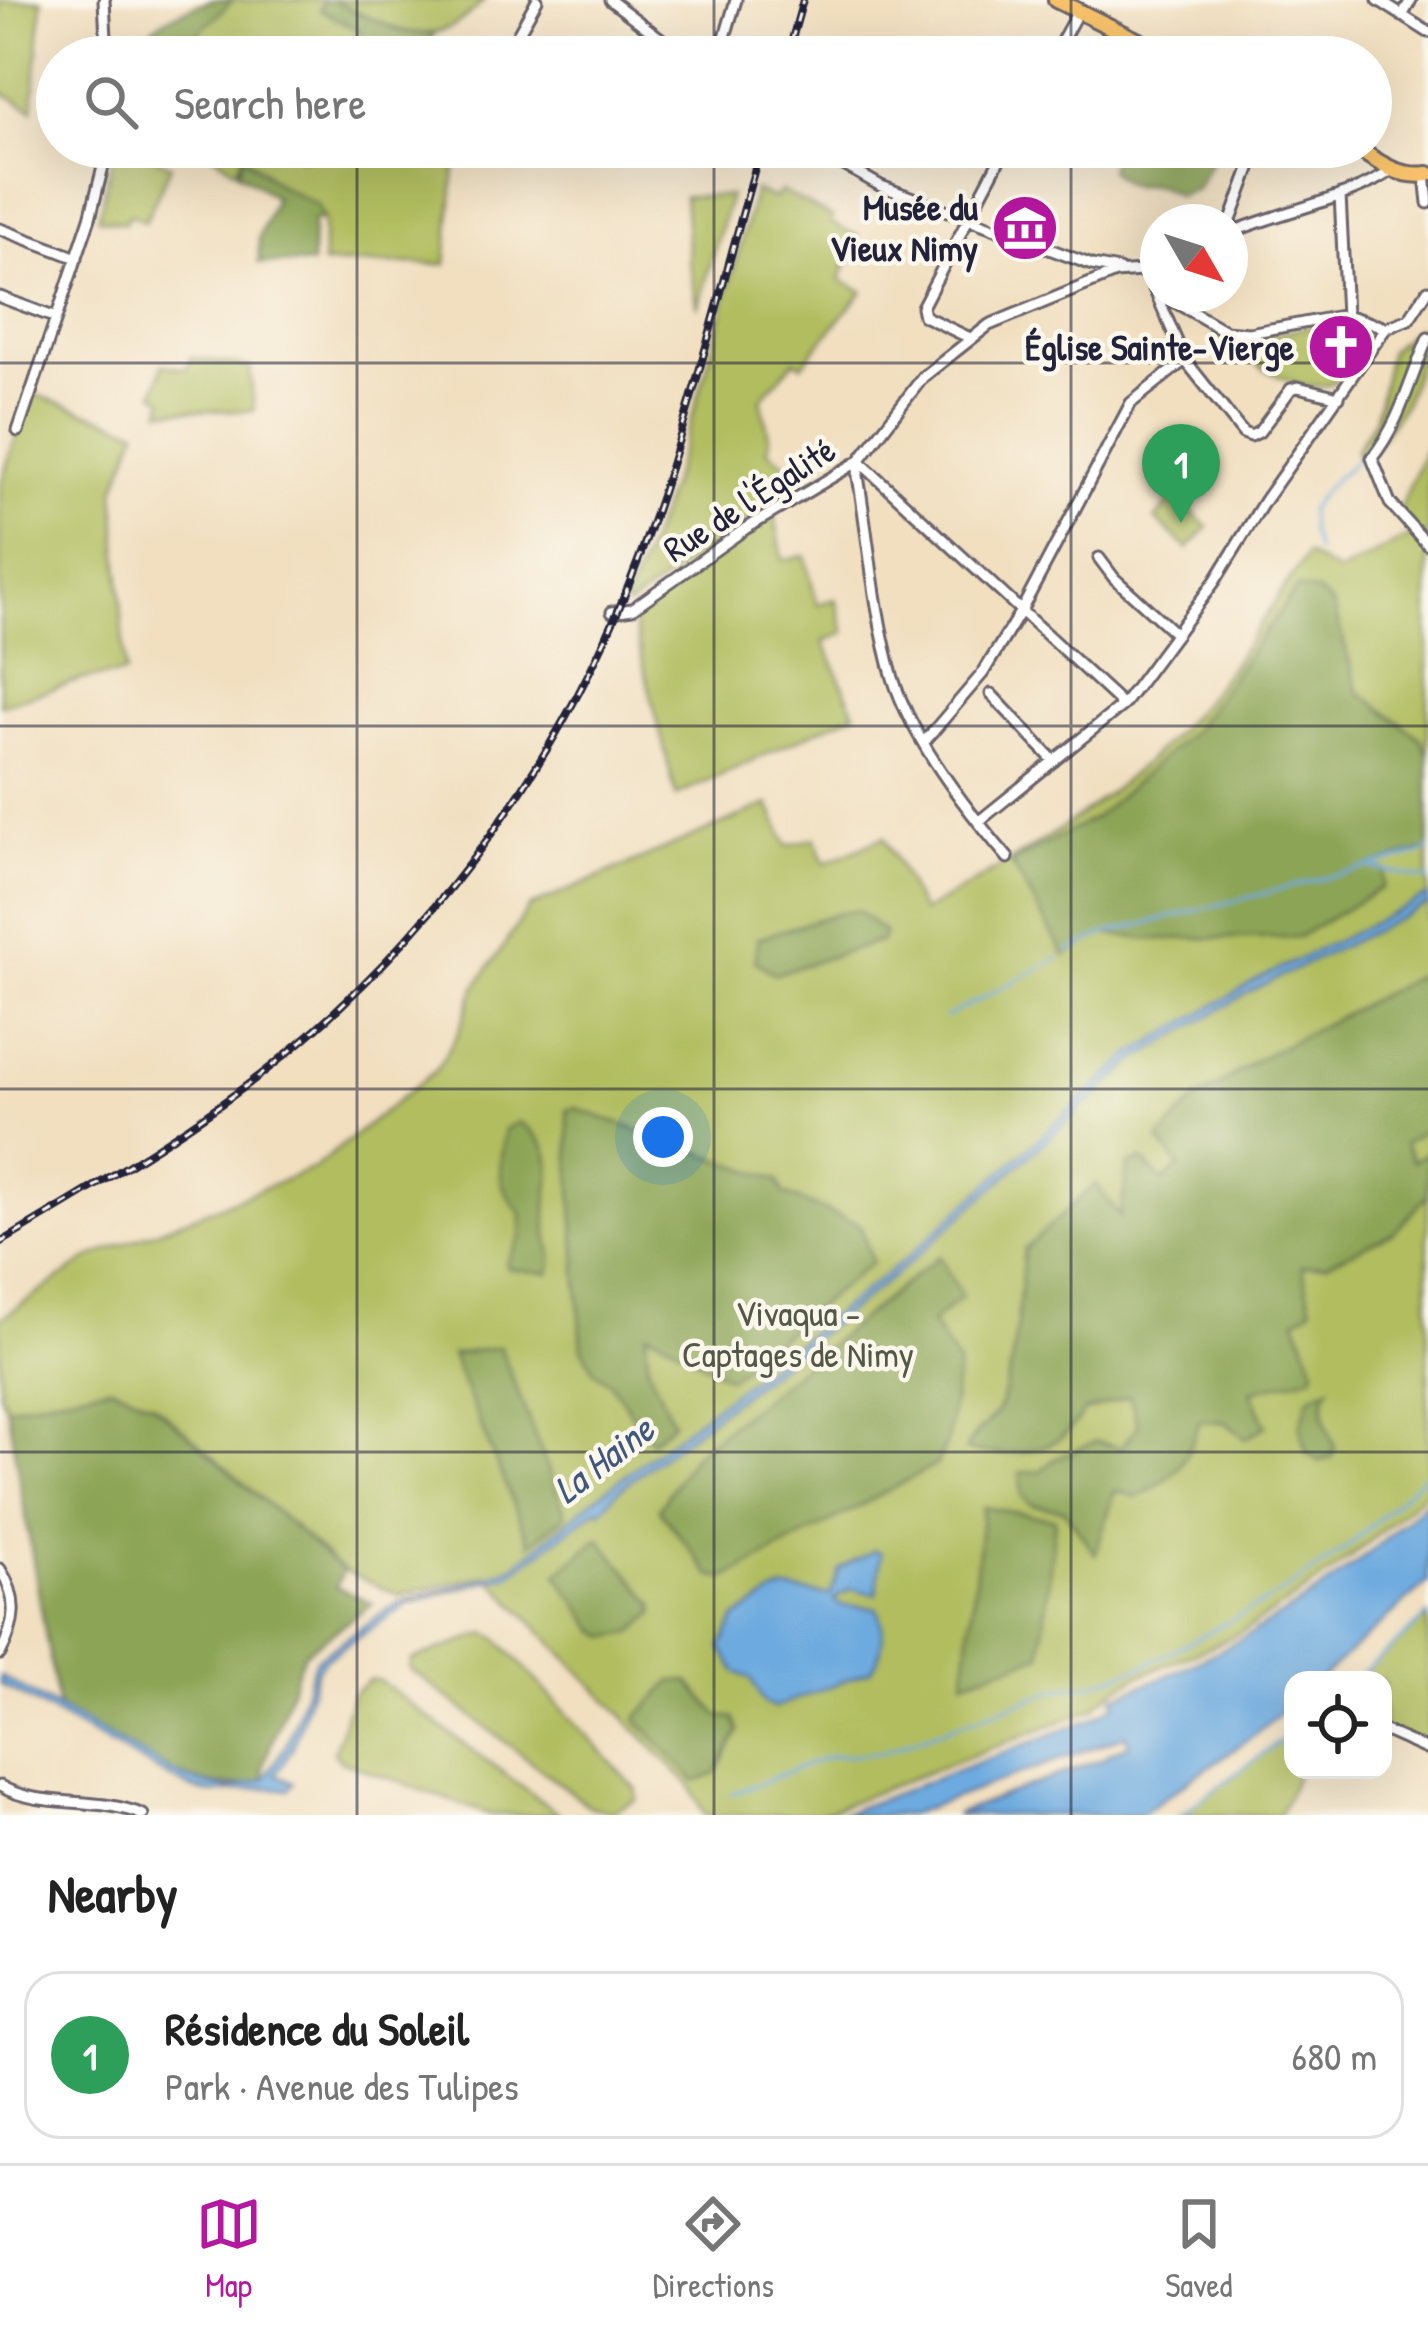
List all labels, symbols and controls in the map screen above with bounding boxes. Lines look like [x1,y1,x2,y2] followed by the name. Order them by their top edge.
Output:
[36,36,1392,168] search box
[78,69,144,135] icon: search
[174,72,366,133] text: Search here
[830,182,979,273] place label: Musée du Vieux Nimy
[990,193,1060,263] museum icon: Musée du Vieux Nimy
[1140,204,1248,312] north arrow
[1306,312,1376,382] church icon: Église Sainte-Vierge
[1025,322,1295,372] place label: Église Sainte-Vierge
[1142,424,1220,523] pin: 1
[653,425,844,572] street label: Rue de l'Égalité
[633,1107,693,1167] your location
[682,1288,914,1378] park label: Vivaqua - Captages de Nimy
[541,1402,665,1515] water label: La Haine
[1284,1671,1392,1779] map controls
[1284,1671,1392,1779] button: locate
[48,1859,178,1928] text: Nearby
[165,1998,469,2059] text: Résidence du Soleil
[83,2029,97,2082] text: 1
[1292,2029,1377,2082] text: 680 m
[165,2059,519,2112] text: Park · Avenue des Tulipes
[196,2191,262,2307] tab: Map
[653,2191,774,2307] tab: Directions
[1165,2191,1232,2307] tab: Saved

